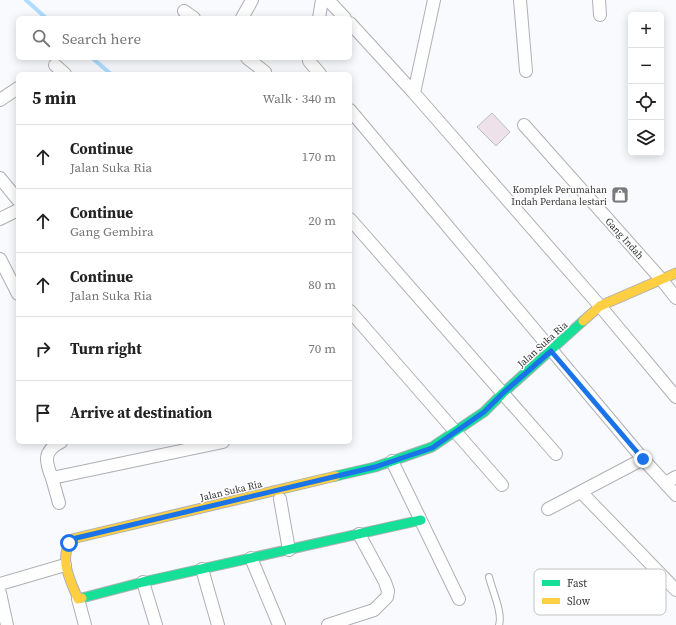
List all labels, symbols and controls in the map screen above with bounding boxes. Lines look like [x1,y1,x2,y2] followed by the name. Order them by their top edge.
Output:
[628,12,664,156] map controls
[628,12,664,48] button: +
[16,16,352,60] search box
[30,27,52,49] icon: search
[62,28,141,49] text: Search here
[628,48,664,84] button: −
[628,84,664,120] button: locate
[32,86,76,110] text: 5 min
[263,90,336,107] text: Walk · 340 m
[628,120,664,156] button: layers
[70,138,133,159] text: Continue
[32,146,54,168] icon: ahead
[302,148,336,165] text: 170 m
[70,159,152,176] text: Jalan Suka Ria
[511,183,607,208] place label: Komplek Perumahan Indah Perdana lestari
[610,185,630,205] shop icon: Komplek Perumahan Indah Perdana lestari
[70,202,133,223] text: Continue
[32,210,54,232] icon: ahead
[308,212,336,229] text: 20 m
[602,215,647,262] street label: Gang Indah
[70,223,154,240] text: Gang Gembira
[70,266,133,287] text: Continue
[32,274,54,296] icon: ahead
[308,276,336,293] text: 80 m
[70,287,152,304] text: Jalan Suka Ria
[514,318,571,371] street label: Jalan Suka Ria
[32,338,54,360] icon: right
[70,338,142,359] text: Turn right
[308,340,336,357] text: 70 m
[32,402,54,424] icon: arrive
[70,402,212,423] text: Arrive at destination
[634,450,652,468] route end
[198,477,264,504] street label: Jalan Suka Ria
[60,534,78,552] route start
[534,569,666,615] legend
[567,576,587,591] text: Fast
[567,594,591,609] text: Slow

